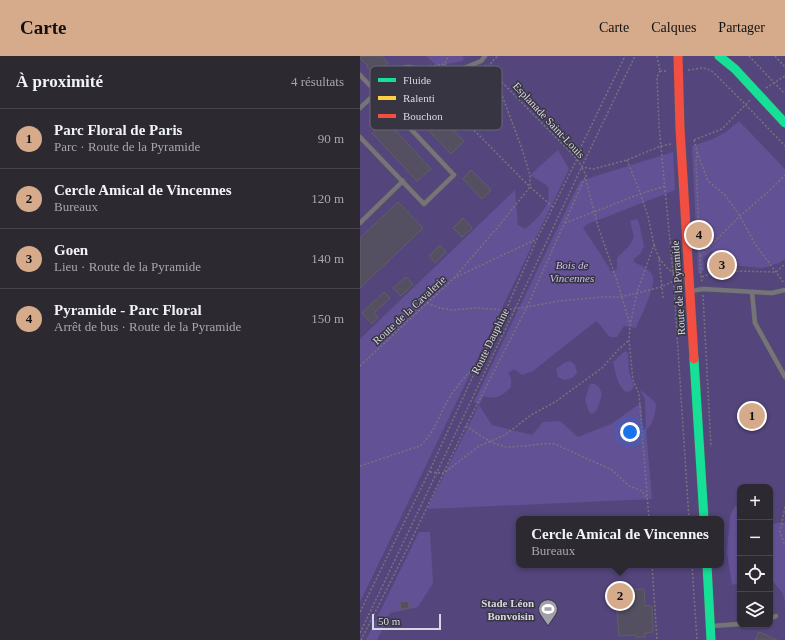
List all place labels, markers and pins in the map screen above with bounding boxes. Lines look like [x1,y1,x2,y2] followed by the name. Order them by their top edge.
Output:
[686,220,712,250] pin: 4
[709,250,735,280] pin: 3
[739,401,765,431] pin: 1
[607,581,633,611] pin: 2
[481,597,534,622] place label: Stade Léon Bonvoisin
[537,598,559,626] sports icon: Stade Léon Bonvoisin

